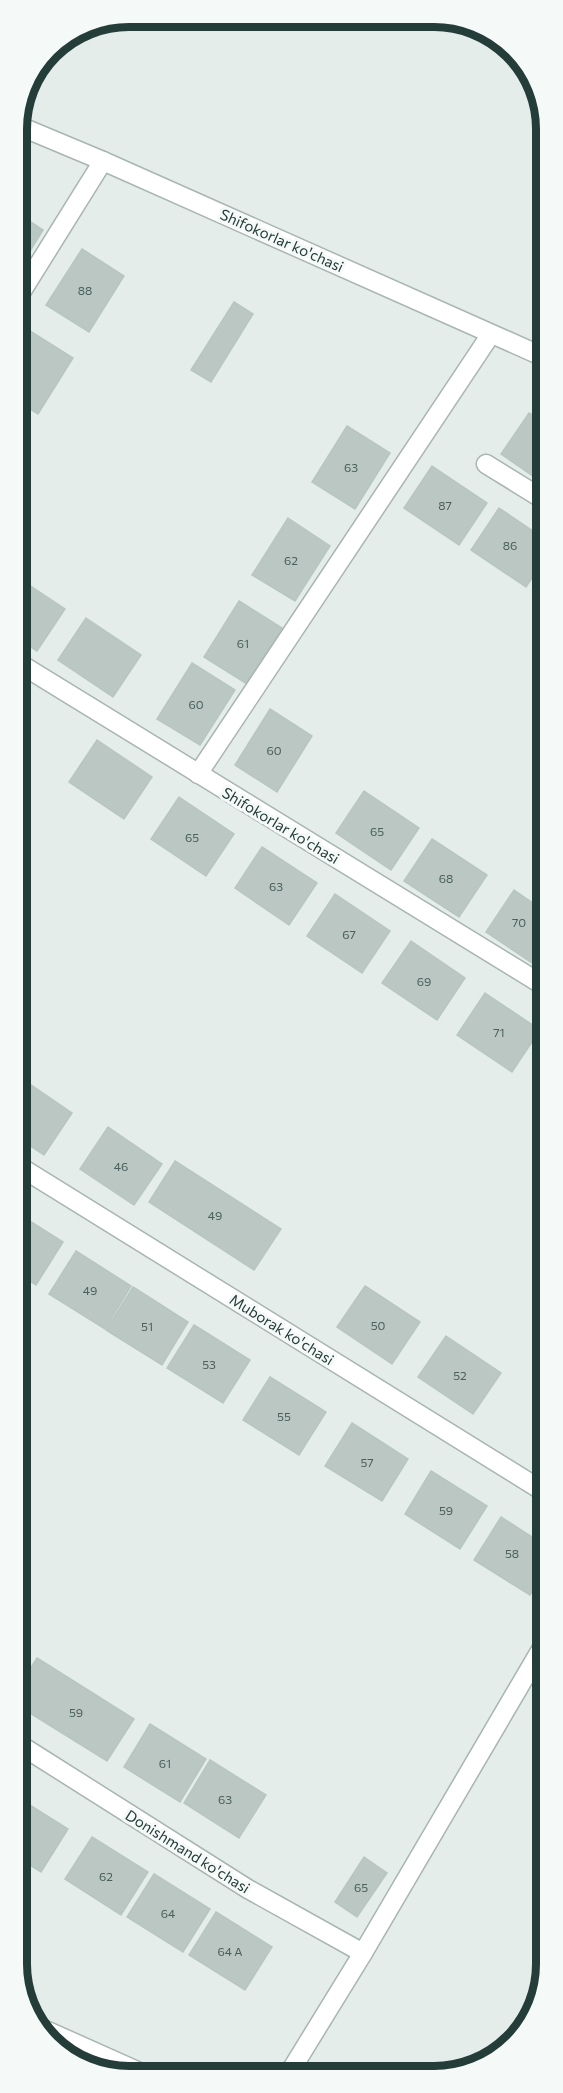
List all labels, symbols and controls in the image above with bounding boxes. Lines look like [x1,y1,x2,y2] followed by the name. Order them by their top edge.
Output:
[217,205,347,275] street label: Shifokorlar ko'chasi
[78,283,92,297] house number: 88
[344,460,358,474] house number: 63
[438,498,452,512] house number: 87
[503,538,517,552] house number: 86
[284,553,298,567] house number: 62
[237,636,249,650] house number: 61
[188,697,204,711] house number: 60
[266,743,282,757] house number: 60
[219,783,343,867] street label: Shifokorlar ko'chasi
[370,824,384,838] house number: 65
[185,830,199,844] house number: 65
[439,871,453,885] house number: 68
[269,879,283,893] house number: 63
[512,915,526,929] house number: 70
[342,927,356,941] house number: 67
[417,974,431,988] house number: 69
[493,1025,505,1039] house number: 71
[114,1159,128,1173] house number: 46
[208,1208,222,1222] house number: 49
[83,1283,97,1297] house number: 49
[227,1290,337,1368] street label: Muborak ko'chasi
[371,1318,386,1332] house number: 50
[141,1319,153,1333] house number: 51
[202,1357,216,1371] house number: 53
[453,1368,467,1382] house number: 52
[277,1409,291,1423] house number: 55
[360,1455,374,1469] house number: 57
[439,1503,453,1517] house number: 59
[505,1546,519,1560] house number: 58
[69,1705,83,1719] house number: 59
[159,1756,171,1770] house number: 61
[218,1792,232,1806] house number: 63
[122,1805,254,1897] street label: Donishmand ko'chasi
[99,1869,113,1883] house number: 62
[354,1880,368,1894] house number: 65
[161,1906,175,1920] house number: 64
[217,1944,243,1958] house number: 64 А

